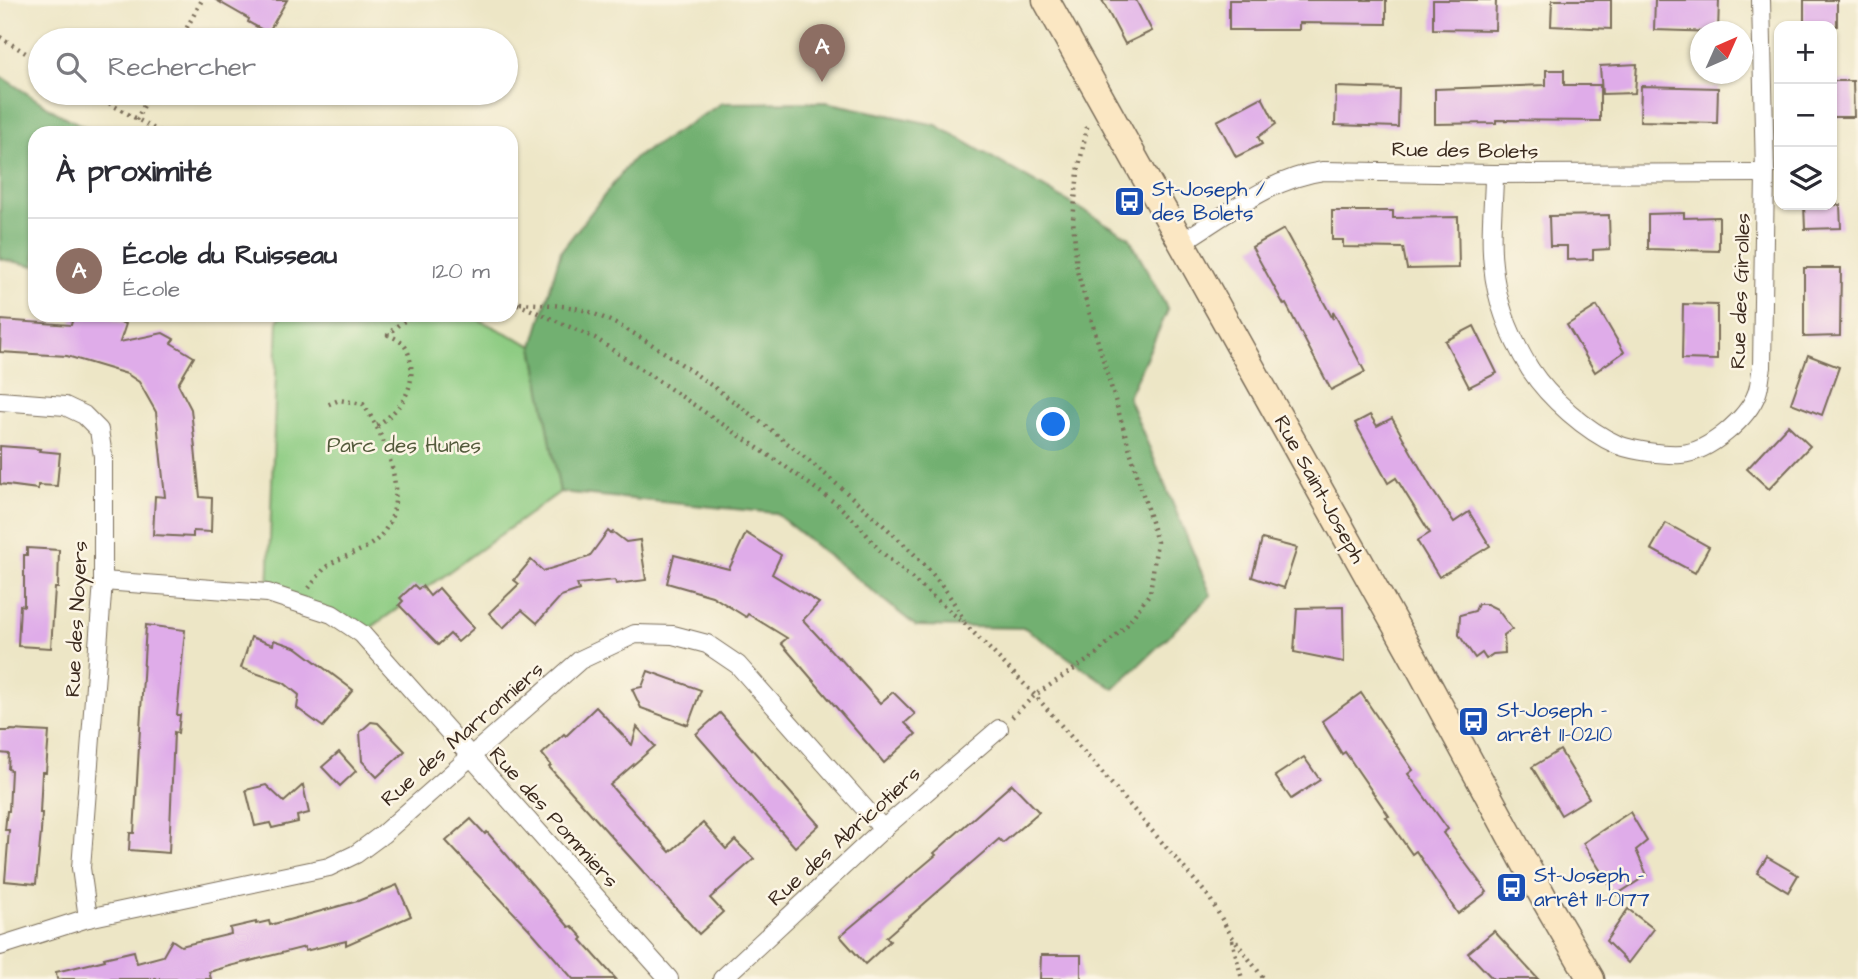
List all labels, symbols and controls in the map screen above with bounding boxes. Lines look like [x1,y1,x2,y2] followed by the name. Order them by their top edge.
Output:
[1690,21,1753,84] north arrow
[1774,21,1837,210] map controls
[1774,21,1837,84] button: +
[799,24,845,82] pin: A
[28,28,518,105] search box
[52,48,90,86] icon: search
[108,49,256,85] text: Rechercher
[1774,84,1837,147] button: −
[1391,135,1539,166] street label: Rue des Bolets
[1774,147,1837,210] button: layers
[56,151,212,193] text: À proximité
[1152,175,1266,228] place label: St-Joseph / des Bolets
[1112,184,1146,218] bus stop icon: St-Joseph / des Bolets
[1723,213,1758,370] street label: Rue des Girolles
[123,237,337,273] text: École du Ruisseau
[72,255,86,287] text: A
[432,255,490,287] text: 120 m
[123,273,180,305] text: École
[1036,407,1070,441] your location
[1266,410,1373,570] street label: Rue Saint-Joseph
[327,431,481,460] park label: Parc des Hunes
[58,540,97,698] street label: Rue des Noyers
[375,655,550,813] street label: Rue des Marronniers
[1497,696,1612,749] place label: St-Joseph - arrêt 11-0210
[1457,705,1491,739] bus stop icon: St-Joseph - arrêt 11-0210
[482,740,625,894] street label: Rue des Pommiers
[762,760,927,913] street label: Rue des Abricotiers
[1534,861,1650,914] place label: St-Joseph - arrêt 11-0177
[1494,870,1528,904] bus stop icon: St-Joseph - arrêt 11-0177

